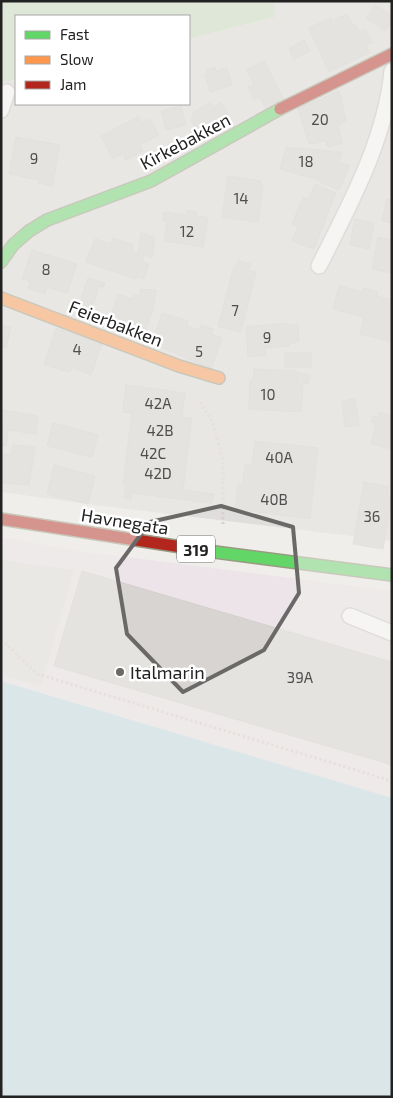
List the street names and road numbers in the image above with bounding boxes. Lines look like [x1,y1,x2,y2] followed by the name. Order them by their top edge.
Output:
[136,108,234,174] street label: Kirkebakken
[66,295,166,351] street label: Feierbakken
[80,503,170,539] street label: Havnegata
[177,536,215,562] road number: 319

